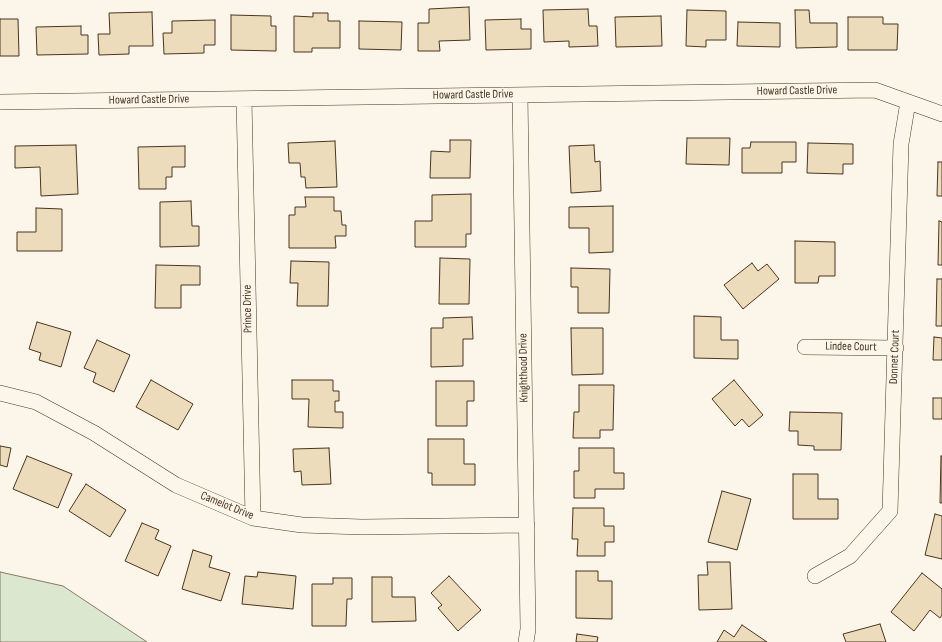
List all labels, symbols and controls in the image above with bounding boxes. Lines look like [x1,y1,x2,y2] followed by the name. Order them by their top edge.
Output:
[757,83,837,99] street label: Howard Castle Drive
[433,87,513,103] street label: Howard Castle Drive
[109,92,189,108] street label: Howard Castle Drive
[240,285,256,333] street label: Prince Drive
[887,330,903,384] street label: Donnet Court
[516,333,532,403] street label: Knighthood Drive
[825,339,877,355] street label: Lindee Court
[198,489,256,523] street label: Camelot Drive

